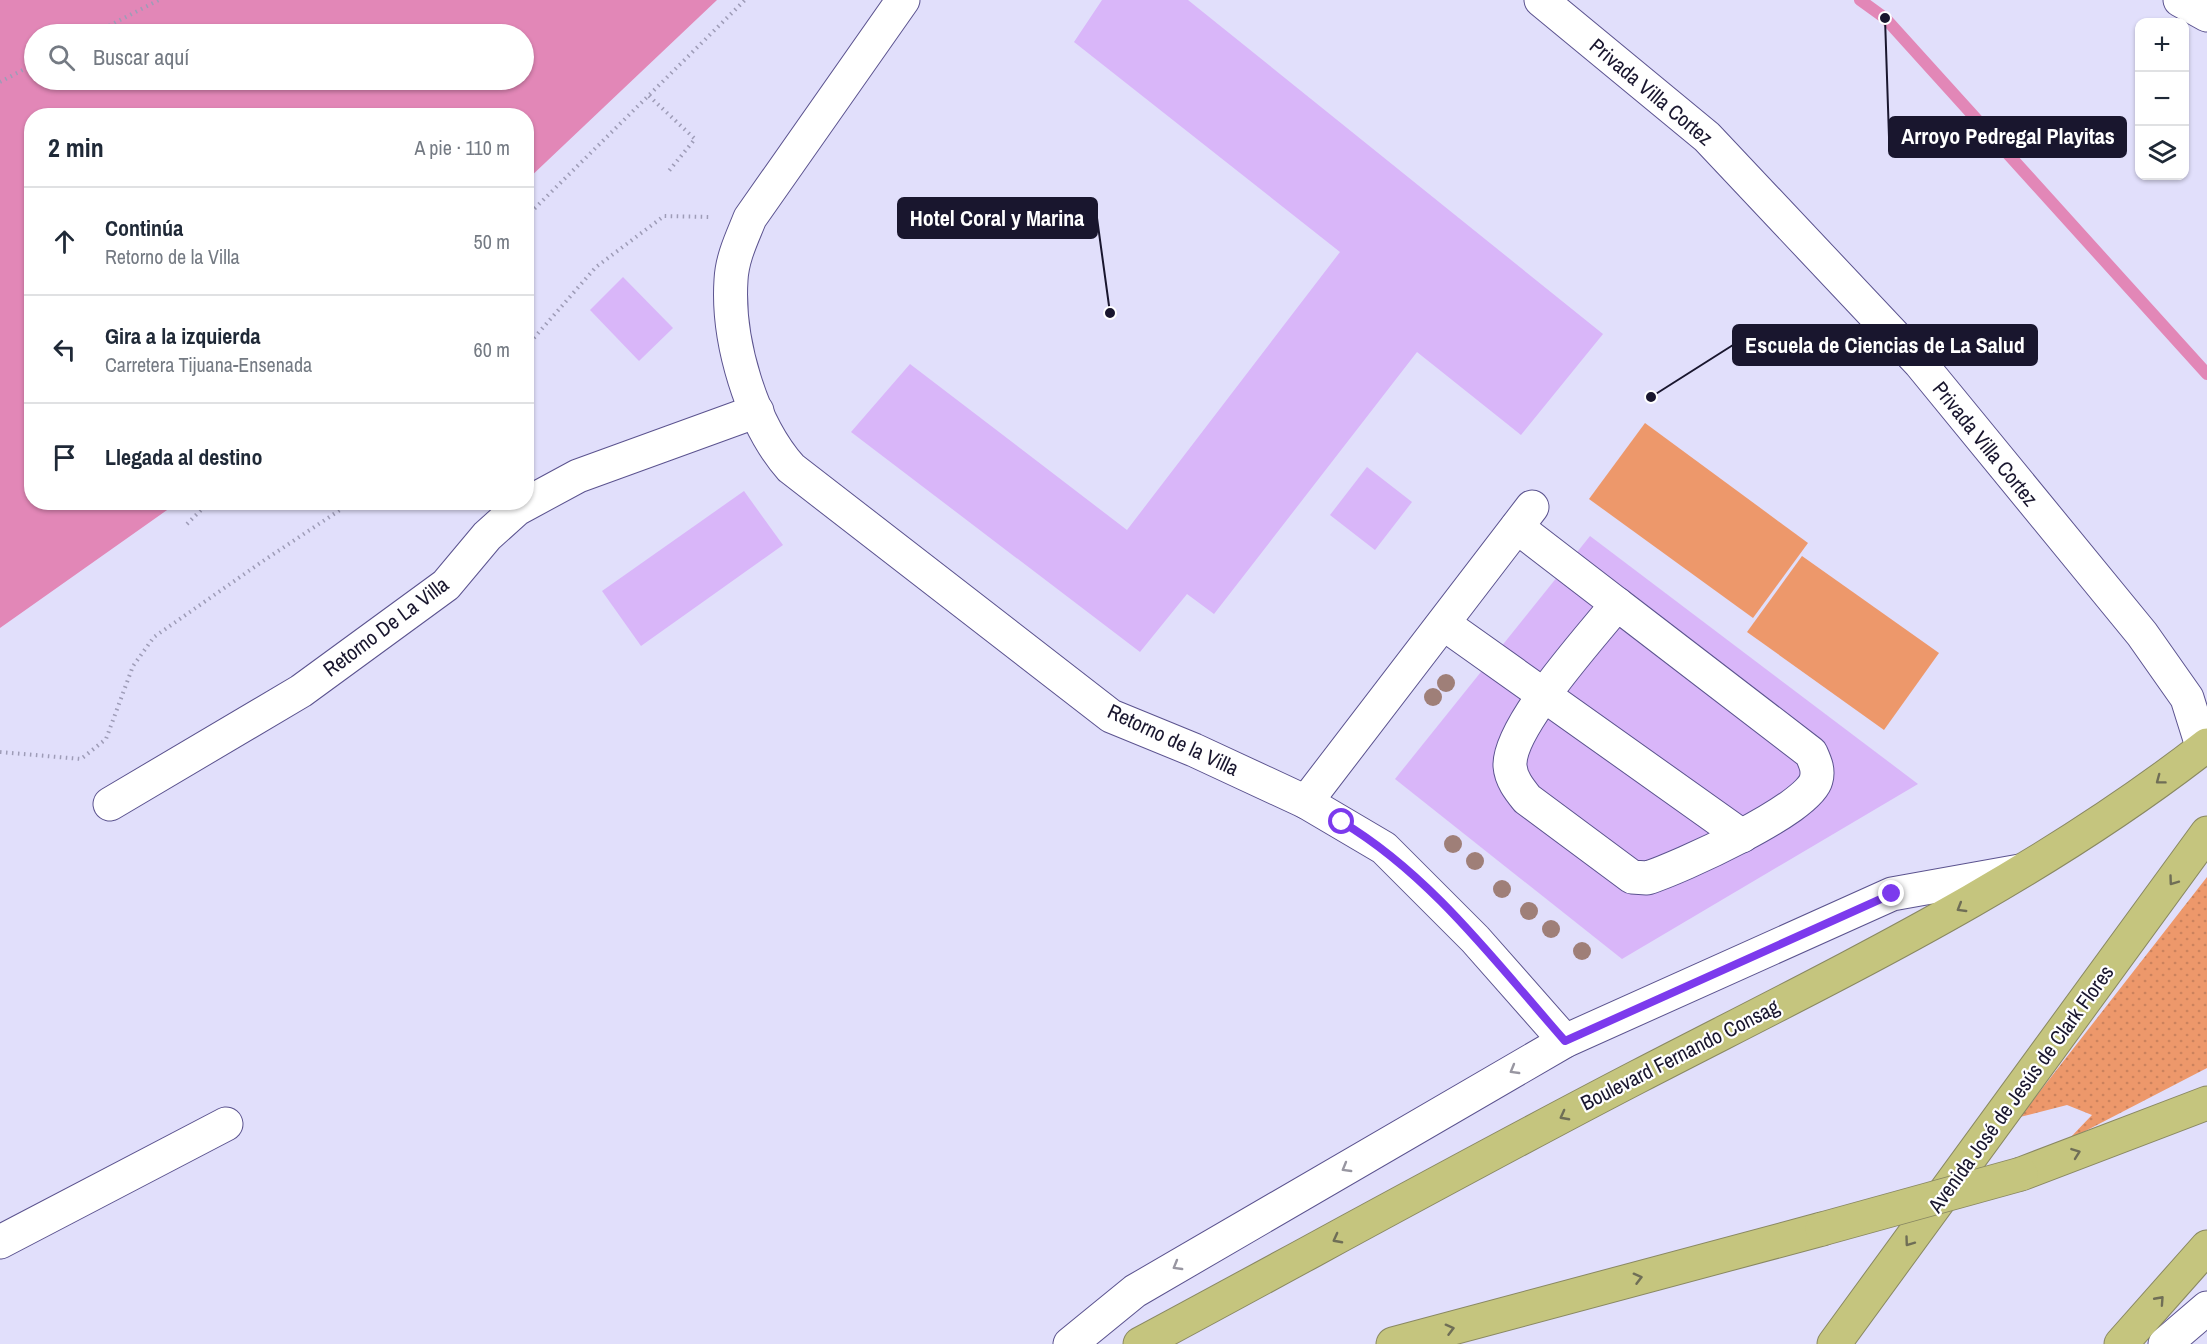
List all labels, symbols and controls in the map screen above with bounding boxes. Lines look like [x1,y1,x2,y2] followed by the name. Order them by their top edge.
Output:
[2135,18,2189,180] map controls
[2135,18,2189,72] button: +
[24,24,534,90] search box
[1583,31,1719,152] street label: Privada Villa Cortez
[45,41,78,74] icon: search
[93,42,189,72] text: Buscar aquí
[2135,72,2189,126] button: −
[1889,117,2126,157] callout: Arroyo Pedregal Playitas
[1901,121,2115,151] text: Arroyo Pedregal Playitas
[2135,126,2189,180] button: layers
[48,130,104,165] text: 2 min
[415,134,510,161] text: A pie · 110 m
[898,198,1097,238] callout: Hotel Coral y Marina
[910,203,1084,233] text: Hotel Coral y Marina
[105,213,183,243] text: Continúa
[48,225,81,258] icon: ahead
[474,228,510,255] text: 50 m
[105,243,240,270] text: Retorno de la Villa
[105,321,260,351] text: Gira a la izquierda
[1733,325,2037,365] callout: Escuela de Ciencias de La Salud
[1745,330,2025,360] text: Escuela de Ciencias de La Salud
[48,333,81,366] icon: left
[474,336,510,363] text: 60 m
[105,351,312,378] text: Carretera Tijuana-Ensenada
[1926,375,2045,512] street label: Privada Villa Cortez
[48,441,81,474] icon: arrive
[105,442,262,472] text: Llegada al destino
[317,570,455,683] street label: Retorno De La Villa
[1103,697,1244,783] street label: Retorno de la Villa
[2156,773,2167,784] one-way arrow
[1328,808,1354,834] route start
[2169,874,2180,885] one-way arrow
[1878,880,1904,906] route end
[1957,901,1967,913] one-way arrow
[1920,959,2120,1219] street label: Avenida José de Jesús de Clark Flores
[1575,992,1784,1117] street label: Boulevard Fernando Consag
[1510,1063,1520,1075] one-way arrow
[1559,1109,1570,1120] one-way arrow
[2070,1148,2081,1161] one-way arrow
[1342,1161,1352,1173] one-way arrow
[1332,1232,1343,1243] one-way arrow
[1905,1235,1916,1246] one-way arrow
[1173,1259,1183,1271] one-way arrow
[1633,1273,1643,1286] one-way arrow
[2153,1296,2164,1307] one-way arrow
[1444,1323,1454,1336] one-way arrow

